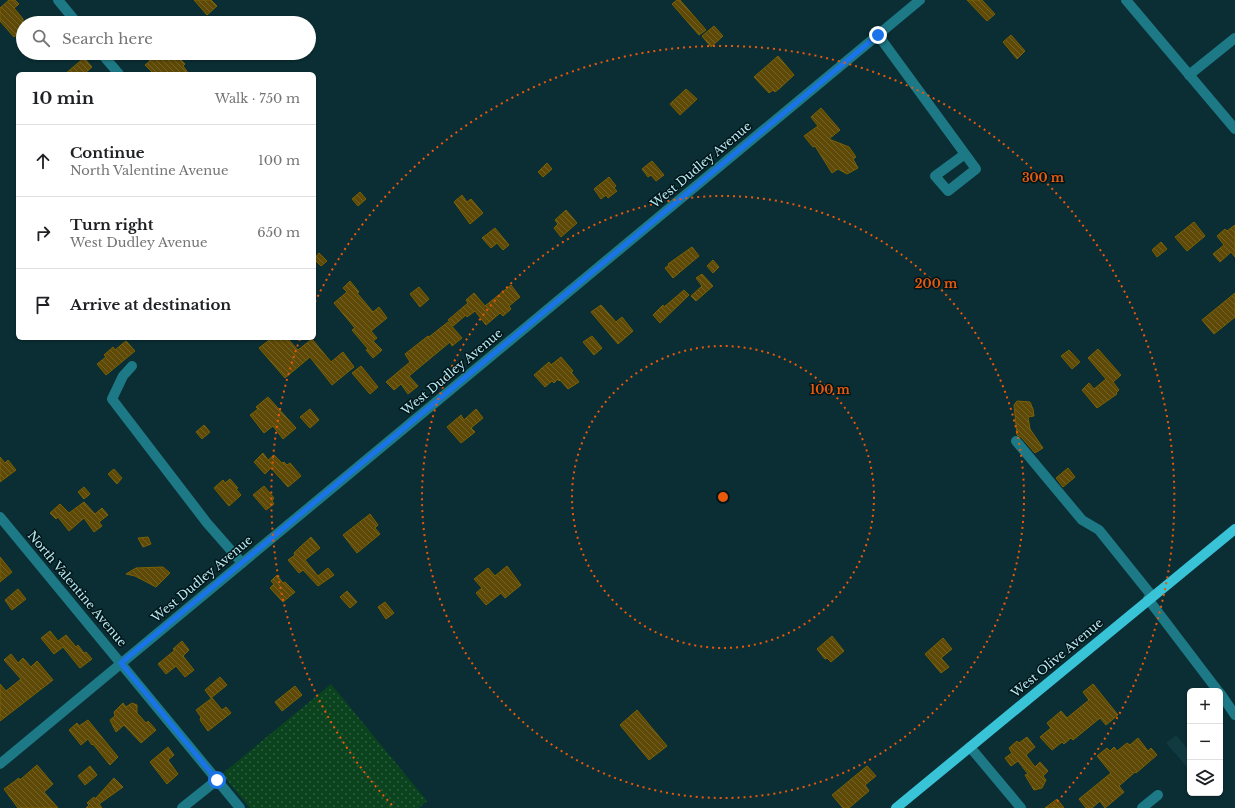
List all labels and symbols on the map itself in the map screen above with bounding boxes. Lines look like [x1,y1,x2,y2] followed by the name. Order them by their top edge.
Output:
[869,26,887,44] route end
[647,118,754,212] street label: West Dudley Avenue
[1022,170,1065,185] text: 300 m
[915,276,958,291] text: 200 m
[398,325,505,419] street label: West Dudley Avenue
[810,382,851,397] text: 100 m
[716,490,730,504] centre of rings
[25,528,130,650] street label: North Valentine Avenue
[148,532,255,626] street label: West Dudley Avenue
[1007,615,1106,701] street label: West Olive Avenue
[208,771,226,789] route start

